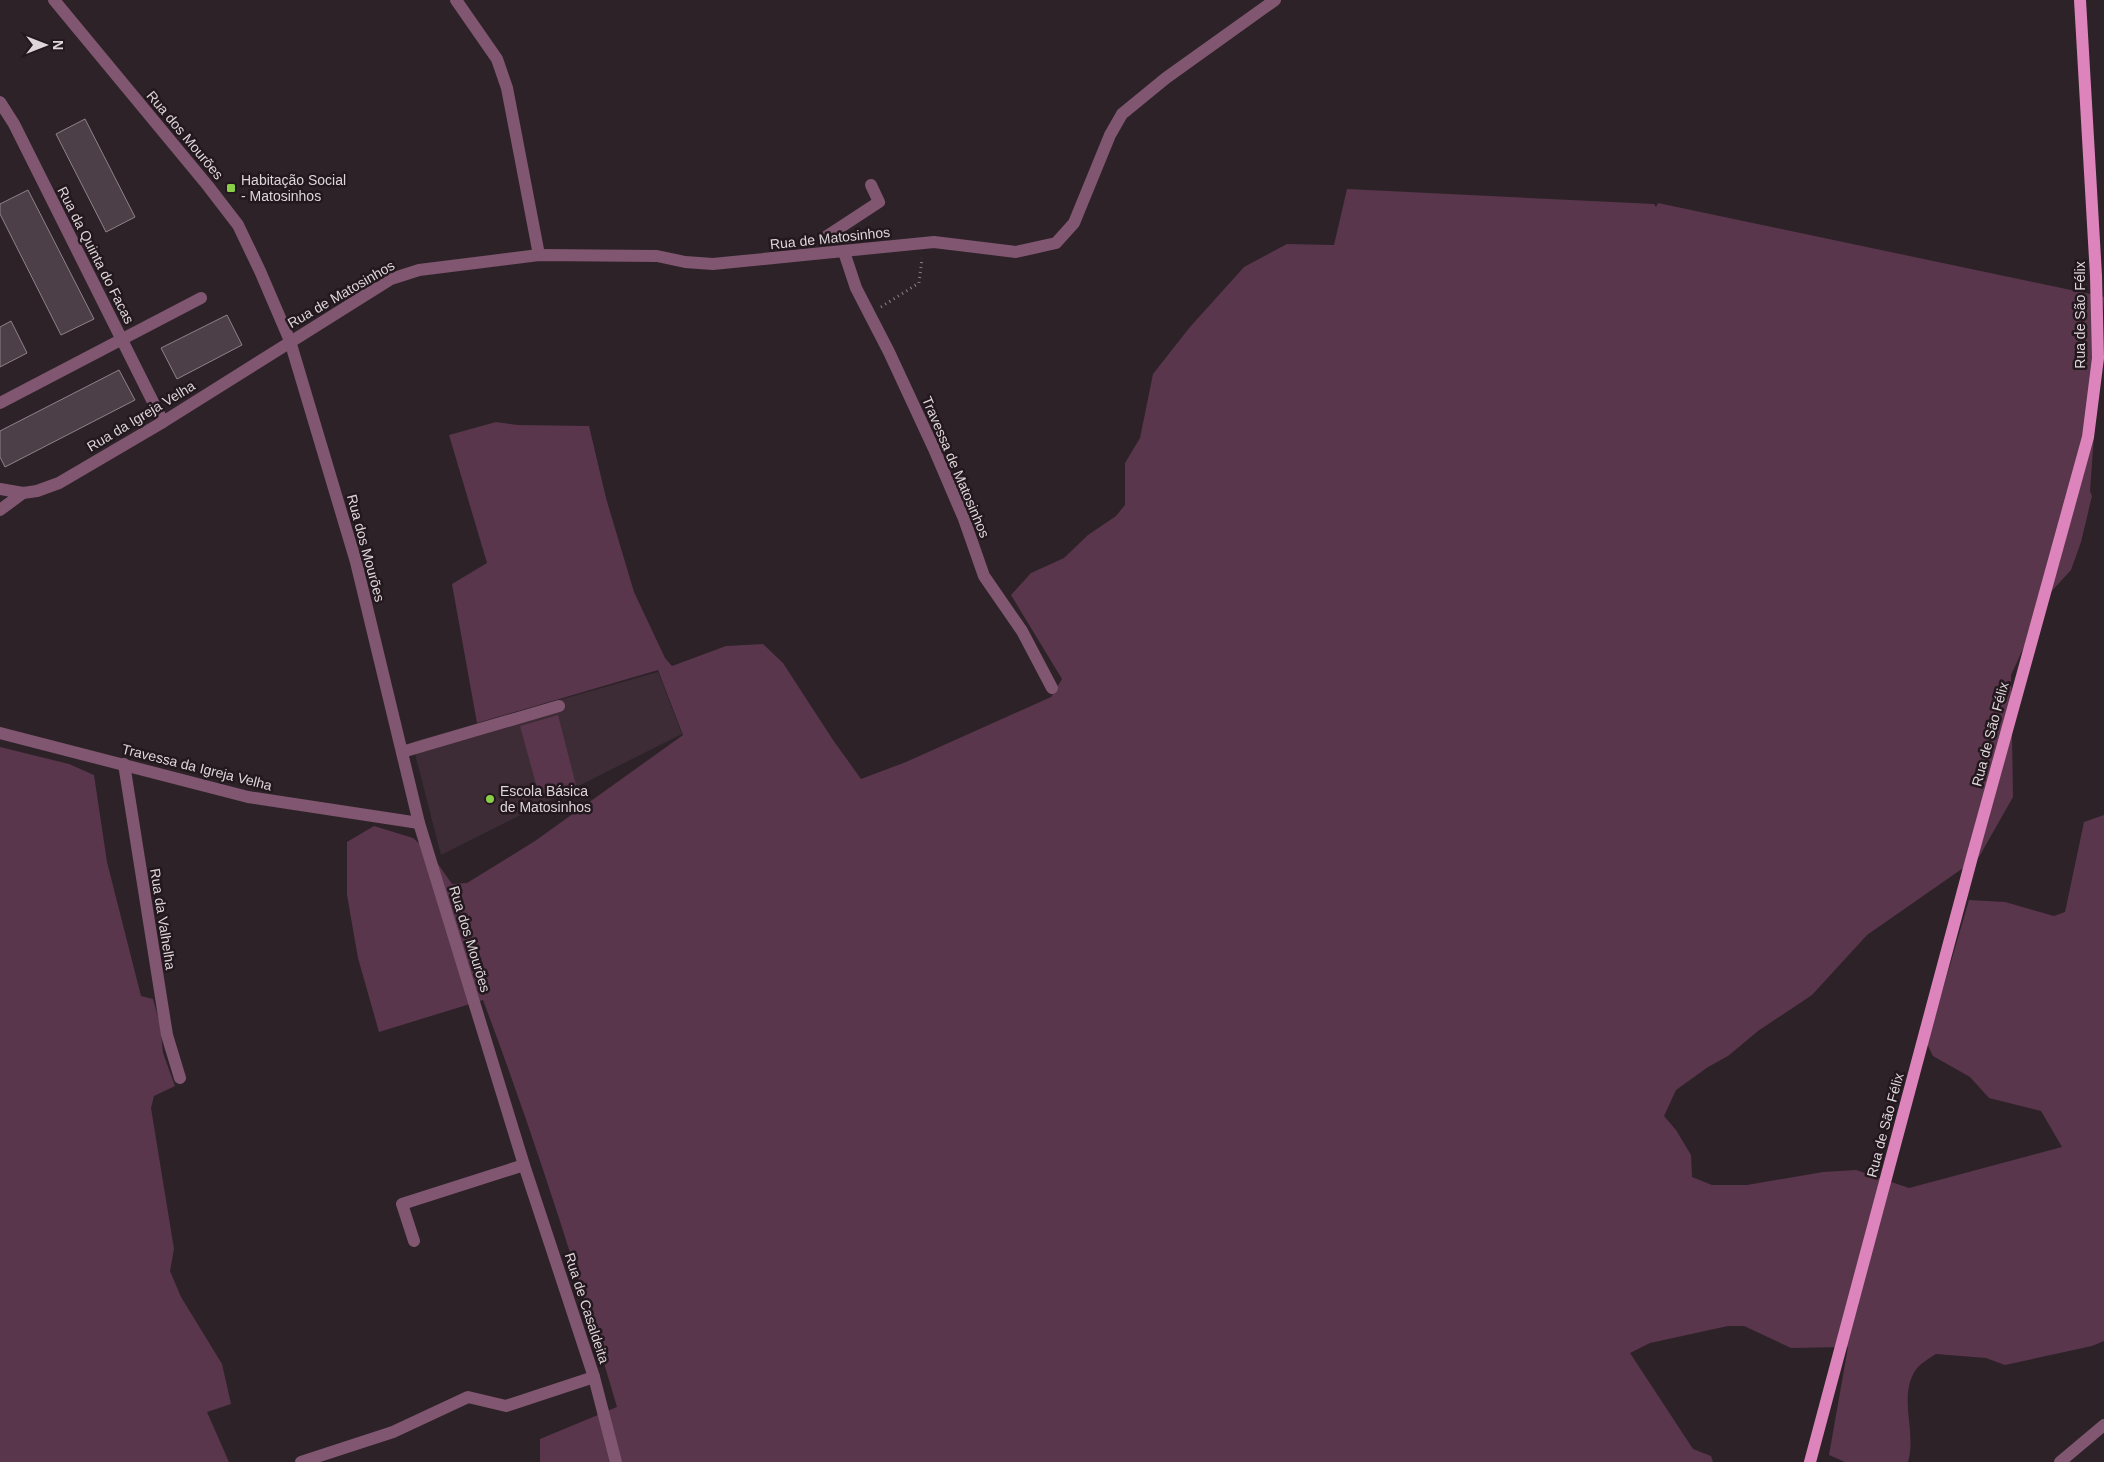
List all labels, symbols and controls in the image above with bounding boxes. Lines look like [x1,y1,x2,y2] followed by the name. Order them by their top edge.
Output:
[20,20,70,70] north arrow
[50,40,66,50] text: N
[143,88,227,182] street label: Rua dos Mourões
[241,172,346,204] place label: Habitação Social - Matosinhos
[225,182,237,194] marker: Habitação Social - Matosinhos
[54,184,138,326] street label: Rua da Quinta do Facas
[769,224,891,252] street label: Rua de Matosinhos
[285,257,397,331] street label: Rua de Matosinhos
[2072,261,2088,369] street label: Rua de São Félix
[84,377,198,455] street label: Rua da Igreja Velha
[919,394,993,540] street label: Travessa de Matosinhos
[344,493,388,603] street label: Rua dos Mourões
[1968,680,2012,788] street label: Rua de São Félix
[120,741,274,793] street label: Travessa da Igreja Velha
[500,783,591,815] place label: Escola Básica de Matosinhos
[484,793,496,805] marker: Escola Básica de Matosinhos
[147,867,179,971] street label: Rua da Valhelha
[446,884,494,994] street label: Rua dos Mourões
[1863,1071,1907,1179] street label: Rua de São Félix
[562,1251,612,1365] street label: Rua de Casaldeita

